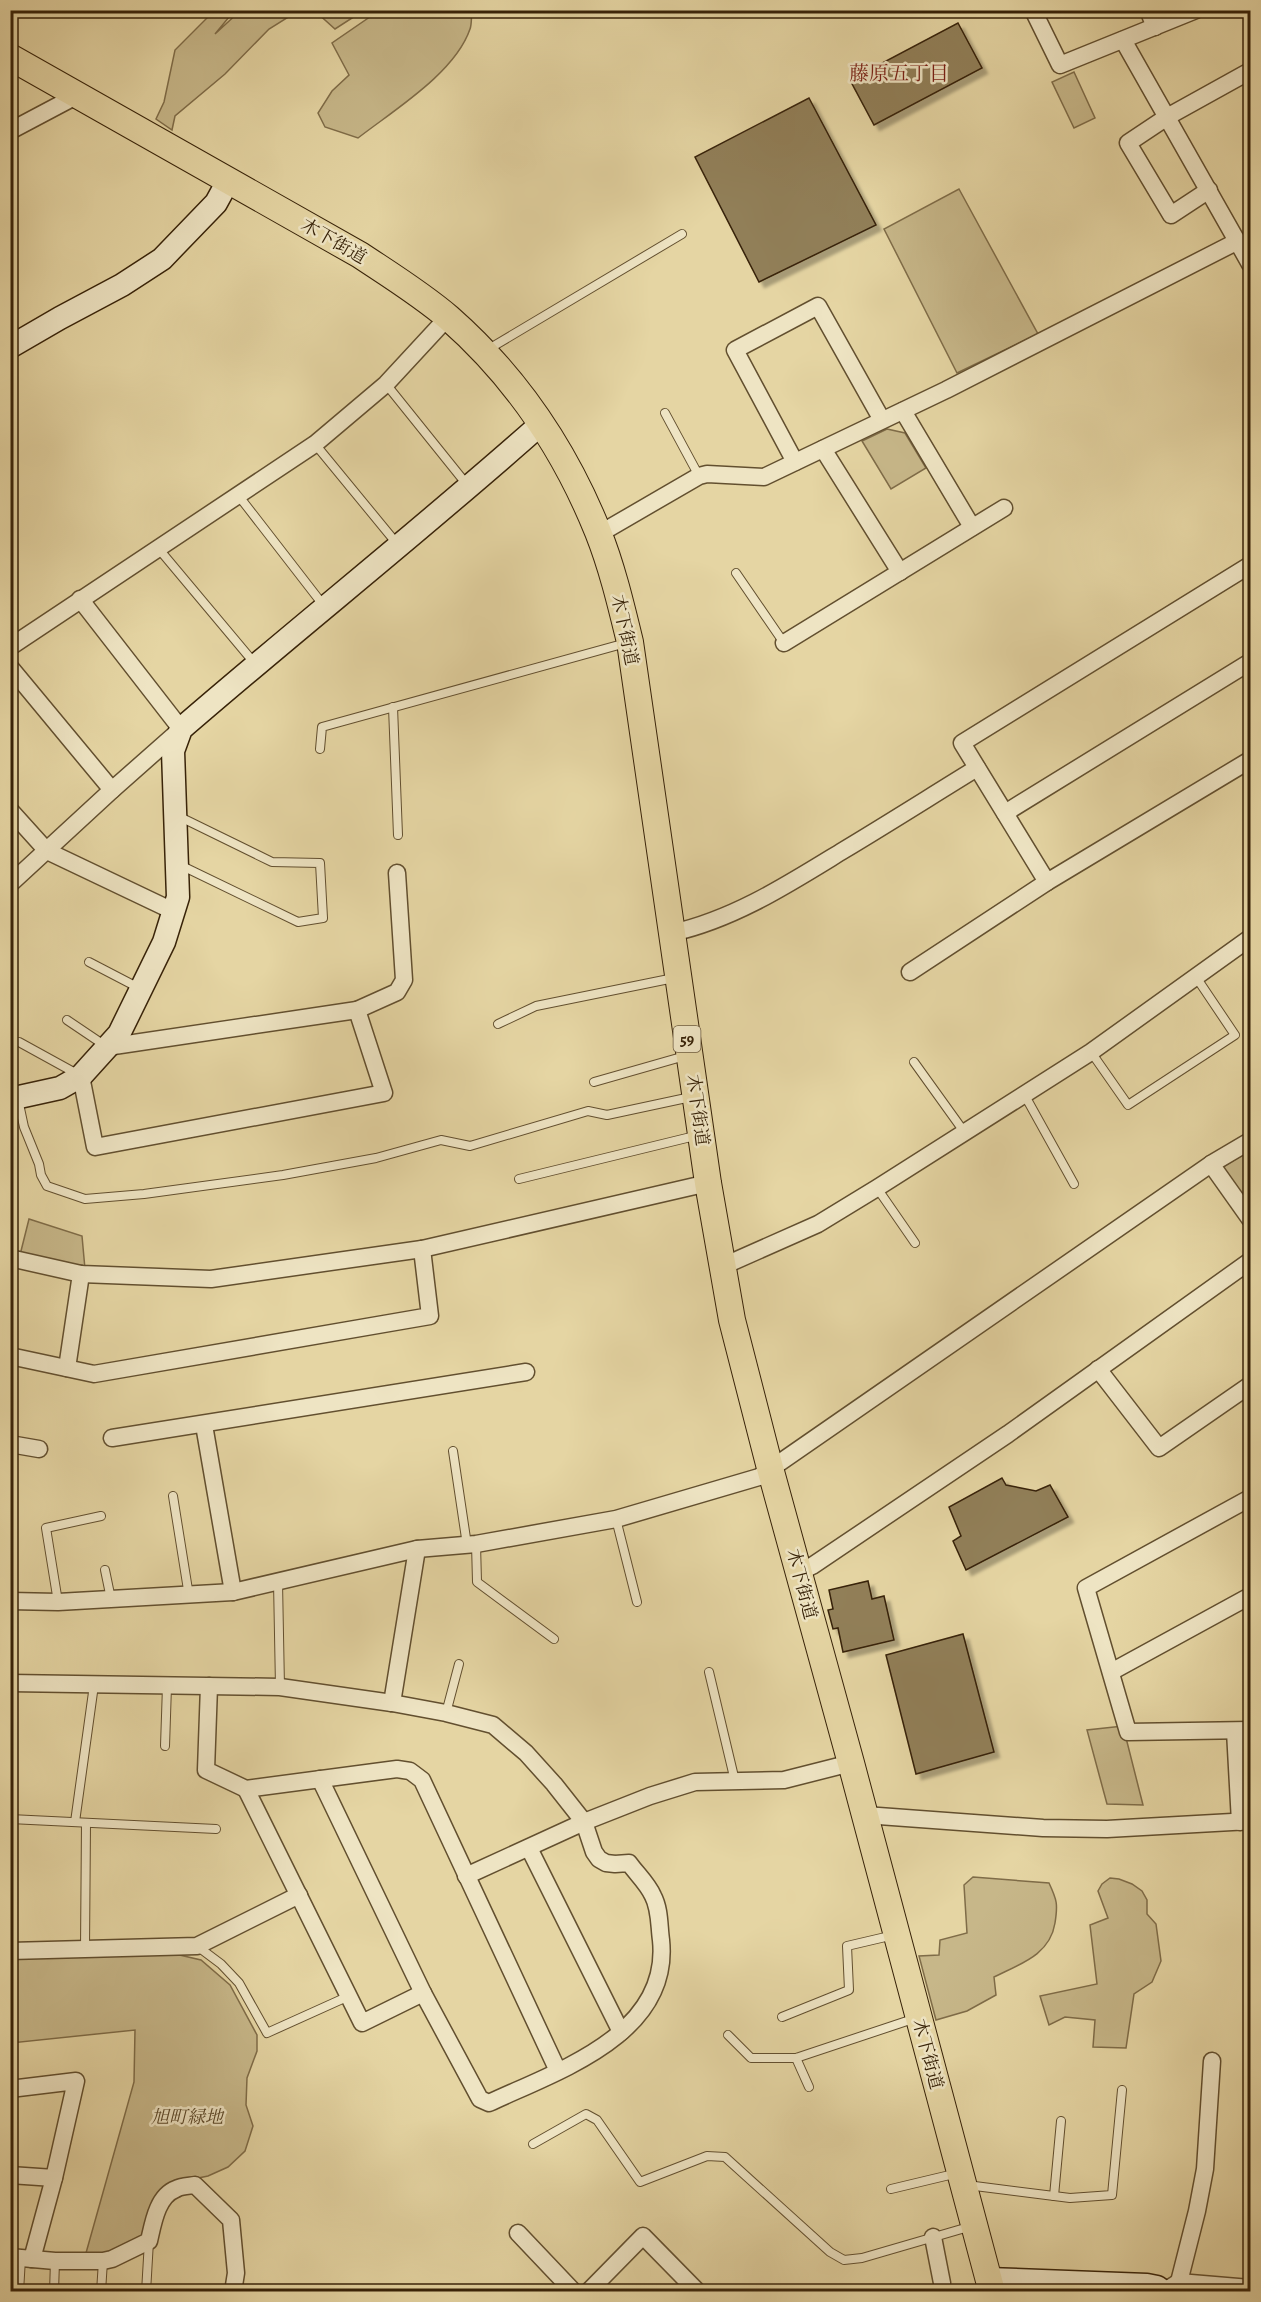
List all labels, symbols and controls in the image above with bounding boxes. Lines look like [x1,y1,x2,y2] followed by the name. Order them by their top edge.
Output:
[849,60,949,87] district label: 藤原五丁目
[297,213,371,269] street label: 木下街道
[606,592,644,668] street label: 木下街道
[674,1026,700,1052] road number: 59
[681,1073,715,1147] street label: 木下街道
[781,1546,823,1622] street label: 木下街道
[907,2016,949,2092] street label: 木下街道
[151,2105,225,2129] park label: 旭町緑地

